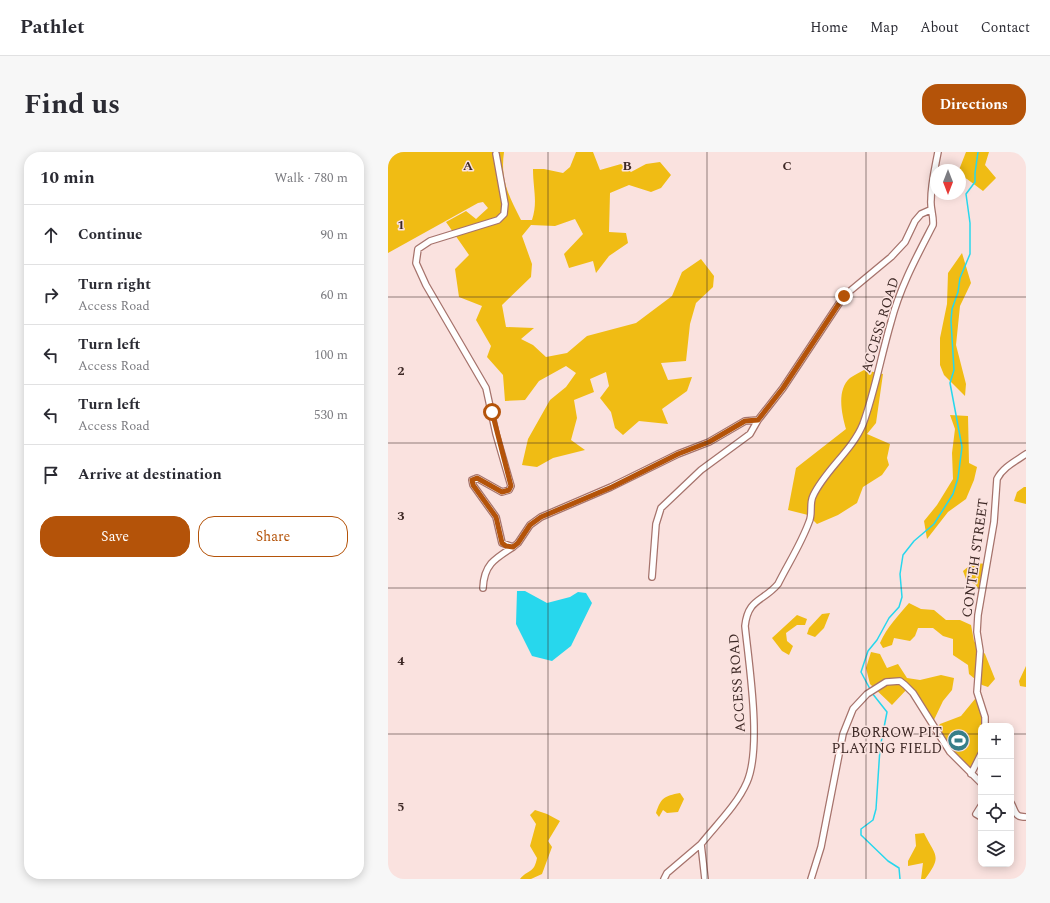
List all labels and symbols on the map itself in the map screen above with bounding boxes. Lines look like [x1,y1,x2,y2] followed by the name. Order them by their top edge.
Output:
[463,156,473,176] text: A
[622,156,632,176] text: B
[782,156,792,176] text: C
[930,164,966,200] north arrow
[397,215,405,235] text: 1
[855,274,905,376] street label: ACCESS ROAD
[835,287,853,305] route end
[397,361,405,381] text: 2
[483,403,501,421] route start
[956,497,994,619] street label: CONTEH STREET
[397,506,405,526] text: 3
[723,633,751,733] street label: ACCESS ROAD
[397,651,405,671] text: 4
[831,722,942,759] place label: BORROW PIT PLAYING FIELD
[945,727,971,753] sports icon: BORROW PIT PLAYING FIELD
[397,797,405,817] text: 5

